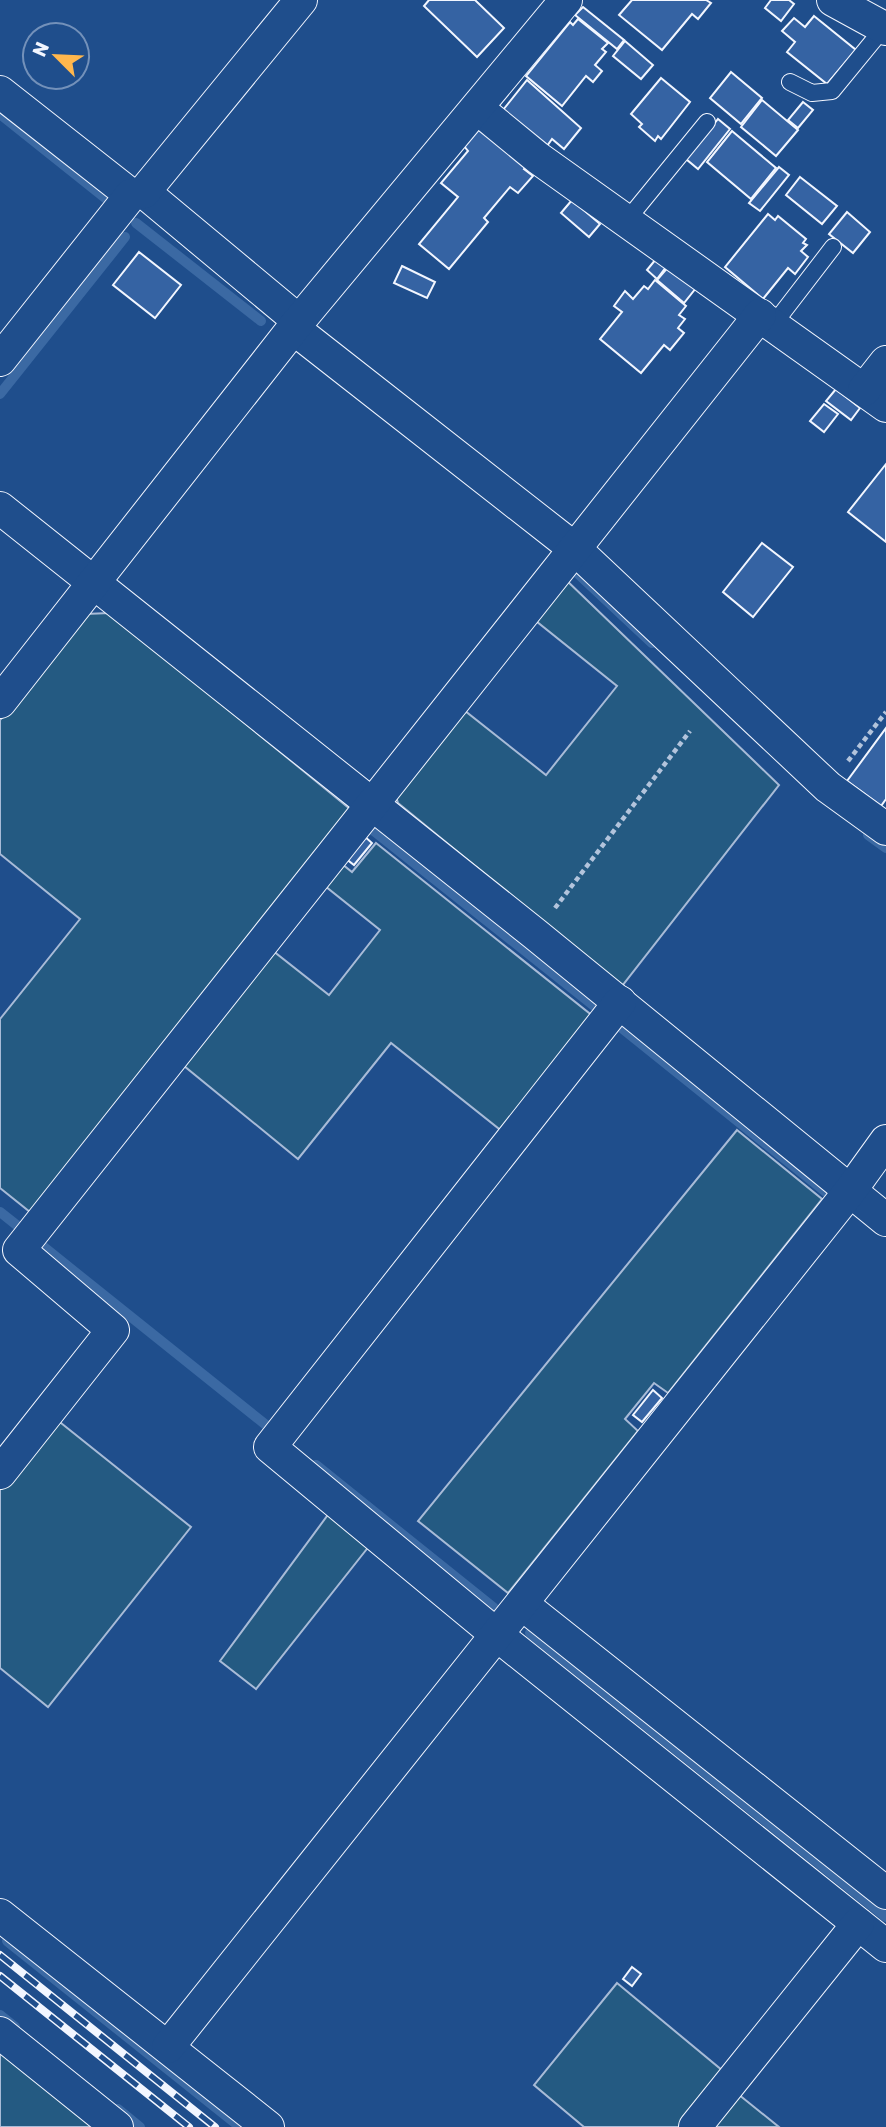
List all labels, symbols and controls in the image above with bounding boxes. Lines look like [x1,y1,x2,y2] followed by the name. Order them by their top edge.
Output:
[21,21,91,91] north arrow
[28,38,54,60] text: N

